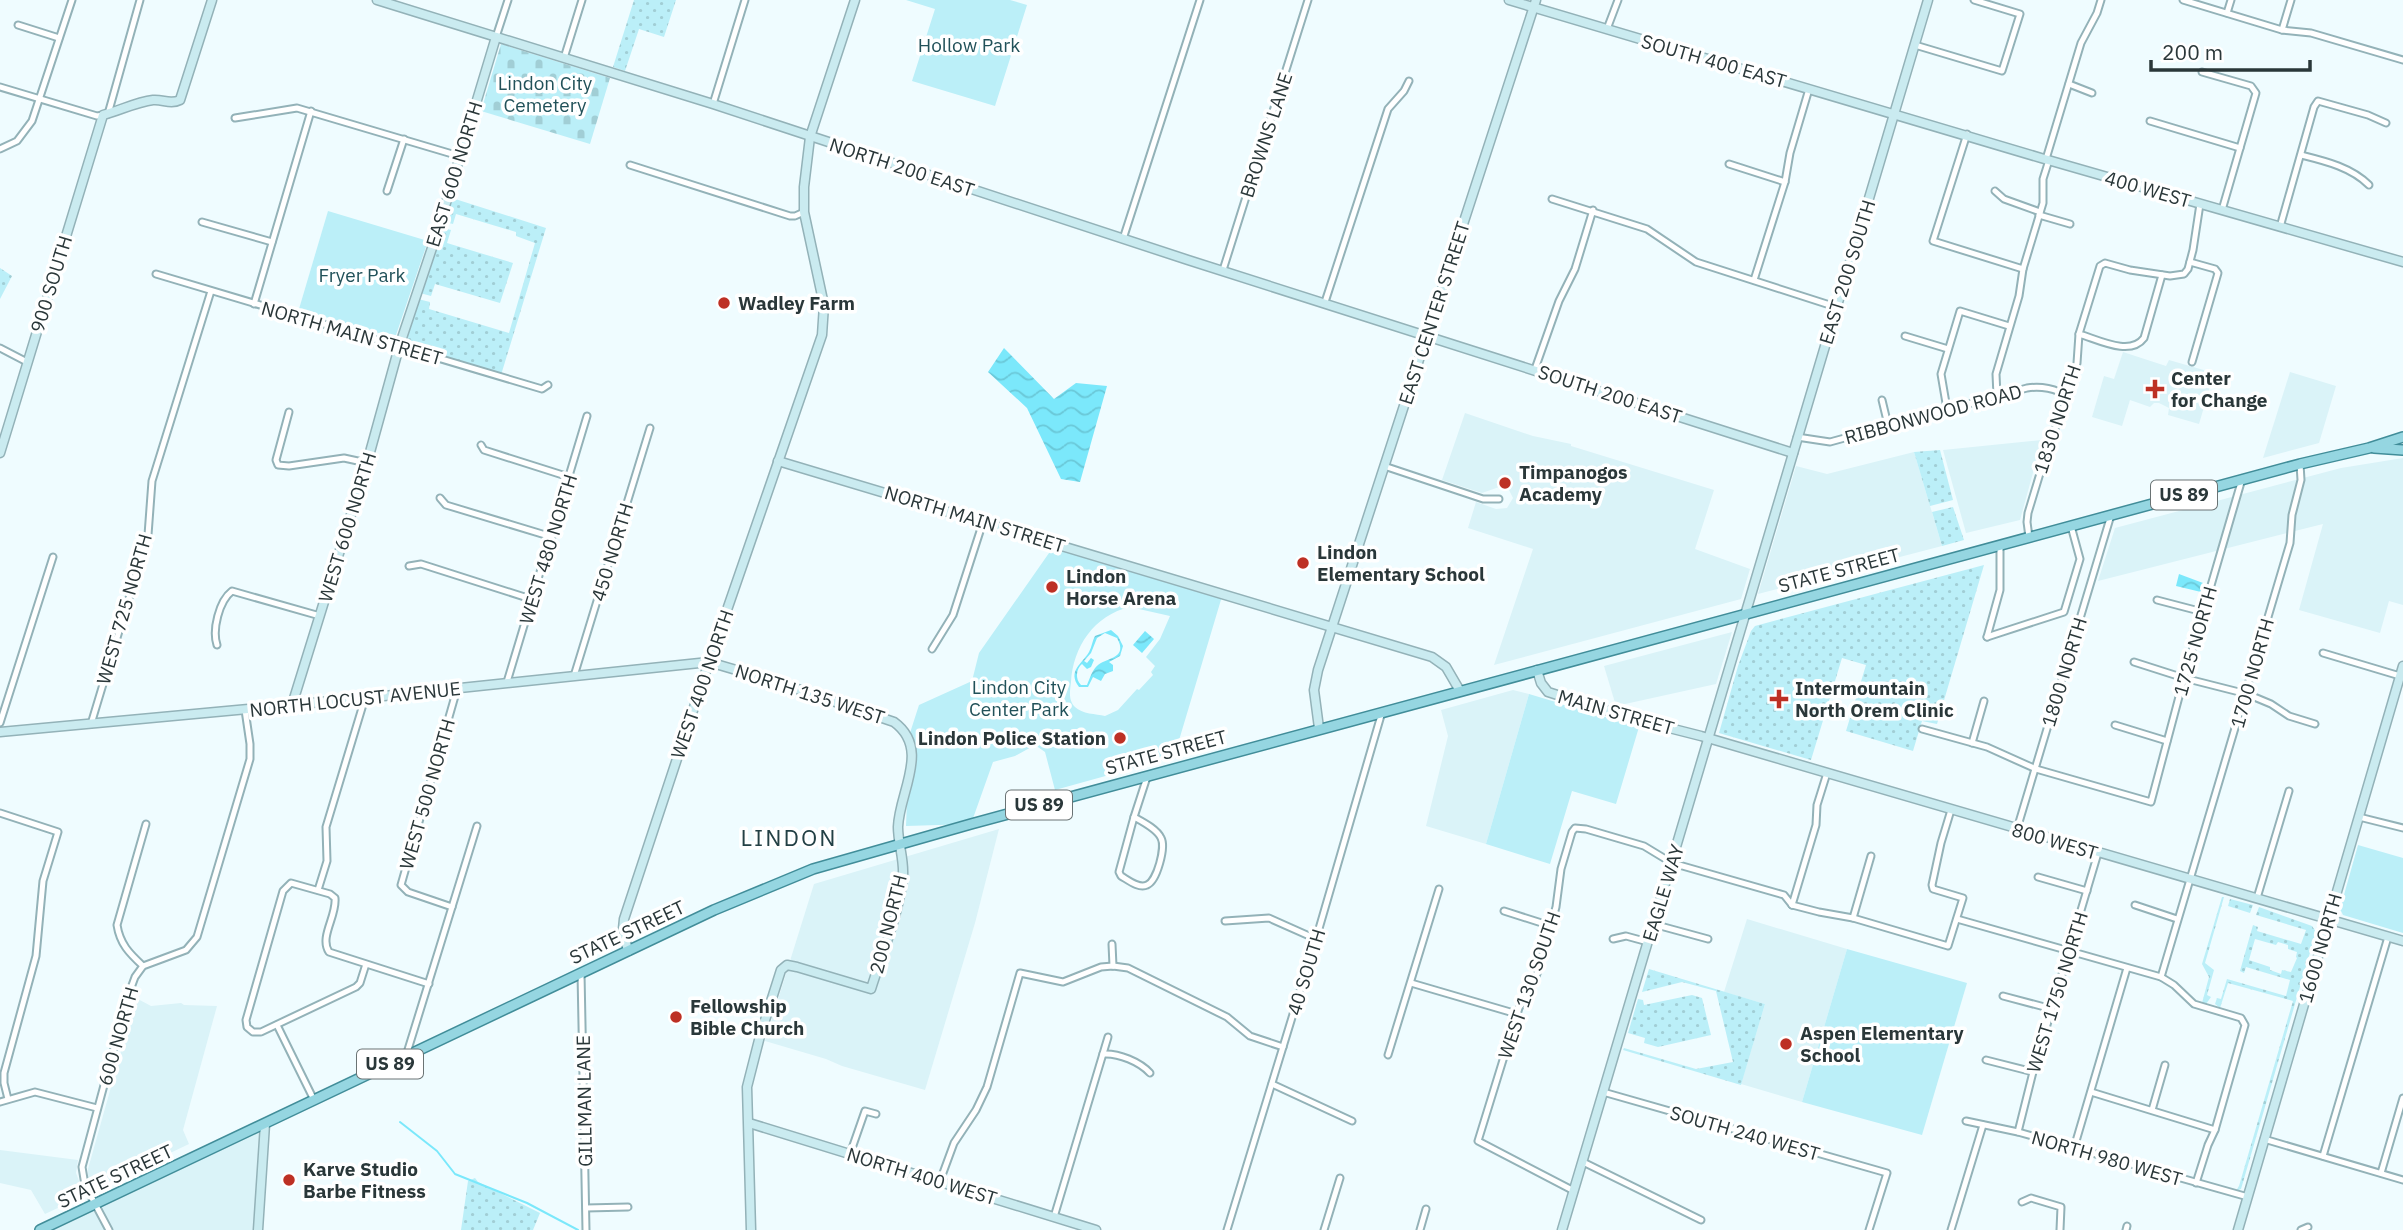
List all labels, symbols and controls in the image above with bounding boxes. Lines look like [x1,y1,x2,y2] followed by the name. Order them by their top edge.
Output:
[2151,28,2310,72] scale bar
[1639,29,1789,93] street label: SOUTH 400 EAST
[918,33,1020,57] park label: Hollow Park
[2162,38,2223,66] text: 200 m
[1234,69,1298,201] street label: BROWNS LANE
[498,71,593,117] park label: Lindon City Cemetery
[420,98,488,250] street label: EAST 600 NORTH
[826,132,978,202] street label: NORTH 200 EAST
[2102,165,2194,213] street label: 400 WEST
[1814,197,1880,347] street label: EAST 200 SOUTH
[1393,218,1475,408] street label: EAST CENTER STREET
[25,233,77,335] street label: 900 SOUTH
[318,263,406,287] park label: Fryer Park
[738,291,855,315] place label: Wadley Farm
[716,295,732,311] marker: Wadley Farm
[259,296,445,370] street label: NORTH MAIN STREET
[1535,359,1685,429] street label: SOUTH 200 EAST
[2028,362,2086,476] street label: 1830 NORTH
[2171,366,2268,412] place label: Center for Change
[1842,379,2024,449] street label: RIBBONWOOD ROAD
[2145,379,2165,399] marker: Center for Change
[313,449,381,605] street label: WEST 600 NORTH
[1519,460,1628,506] place label: Timpanogos Academy
[514,471,582,627] street label: WEST 480 NORTH
[1497,475,1513,491] marker: Timpanogos Academy
[882,480,1068,558] street label: NORTH MAIN STREET
[2151,480,2217,509] road number: US 89
[586,500,638,604] street label: 450 NORTH
[91,531,157,687] street label: WEST 725 NORTH
[1317,540,1485,586] place label: Lindon Elementary School
[1776,542,1902,598] street label: STATE STREET
[1295,555,1311,571] marker: Lindon Elementary School
[1066,564,1176,610] place label: Lindon Horse Arena
[1044,579,1060,595] marker: Lindon Horse Arena
[2168,583,2222,699] street label: 1725 NORTH
[665,606,739,762] street label: WEST 400 NORTH
[2036,614,2092,730] street label: 1800 NORTH
[2225,615,2279,731] street label: 1700 NORTH
[732,659,888,730] street label: NORTH 135 WEST
[969,675,1069,721] park label: Lindon City Center Park
[248,676,462,722] street label: NORTH LOCUST AVENUE
[1795,676,1954,722] place label: Intermountain North Orem Clinic
[1555,684,1677,740] street label: MAIN STREET
[1769,689,1789,709] marker: Intermountain North Orem Clinic
[394,716,460,872] street label: WEST 500 NORTH
[1103,724,1229,780] street label: STATE STREET
[918,726,1106,750] place label: Lindon Police Station
[1112,730,1128,746] marker: Lindon Police Station
[1006,790,1072,820] road number: US 89
[2009,817,2101,865] street label: 800 WEST
[741,822,837,852] district label: LINDON
[1637,841,1689,945] street label: EAGLE WAY
[864,872,912,976] street label: 200 NORTH
[2293,890,2347,1006] street label: 1600 NORTH
[565,895,689,969] street label: STATE STREET
[1493,908,1565,1062] street label: WEST 130 SOUTH
[2021,909,2093,1075] street label: WEST 1750 NORTH
[1282,926,1330,1018] street label: 40 SOUTH
[92,984,144,1088] street label: 600 NORTH
[690,994,804,1040] place label: Fellowship Bible Church
[668,1009,684,1025] marker: Fellowship Bible Church
[1800,1021,1964,1067] place label: Aspen Elementary School
[571,1035,597,1167] street label: GILLMAN LANE
[1778,1036,1794,1052] marker: Aspen Elementary School
[357,1050,423,1078] road number: US 89
[1667,1100,1823,1166] street label: SOUTH 240 WEST
[2029,1125,2185,1191] street label: NORTH 980 WEST
[53,1139,177,1213] street label: STATE STREET
[844,1142,1000,1210] street label: NORTH 400 WEST
[303,1157,426,1203] place label: Karve Studio Barbe Fitness
[281,1172,297,1188] marker: Karve Studio Barbe Fitness

